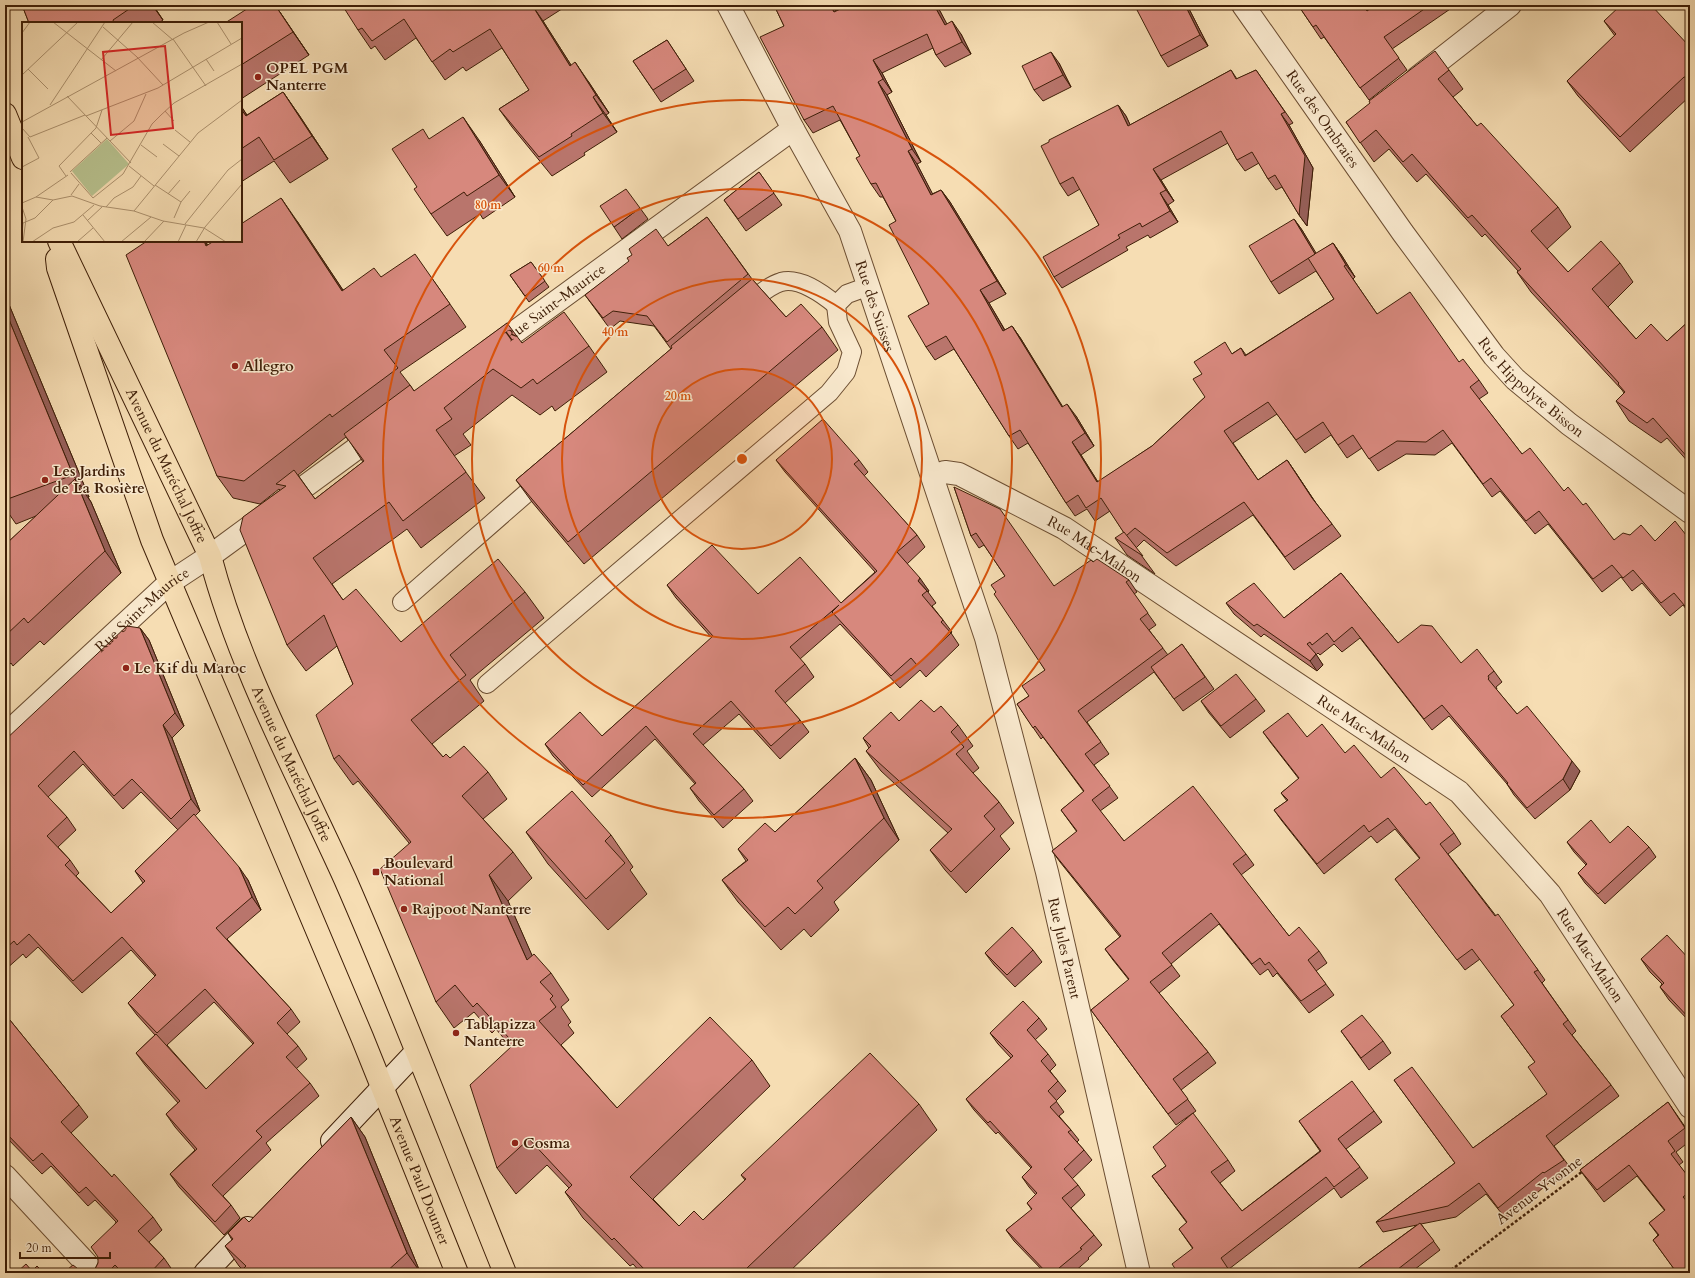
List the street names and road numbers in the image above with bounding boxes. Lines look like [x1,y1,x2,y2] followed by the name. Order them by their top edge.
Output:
[1282,66,1364,172] street label: Rue des Ombraies
[851,258,900,354] street label: Rue des Suisses
[501,259,610,346] street label: Rue Saint-Maurice
[1474,333,1589,442] street label: Rue Hippolyte Bisson
[121,385,212,547] street label: Avenue du Maréchal Joffre
[1044,511,1146,588] street label: Rue Mac-Mahon
[91,562,193,657] street label: Rue Saint-Maurice
[247,683,336,845] street label: Avenue du Maréchal Joffre
[1313,690,1416,768] street label: Rue Mac-Mahon
[1043,896,1086,1001] street label: Rue Jules Parent
[1552,904,1629,1007] street label: Rue Mac-Mahon
[385,1113,455,1248] street label: Avenue Paul Doumer
[1492,1151,1586,1229] street label: Avenue Yvonne

